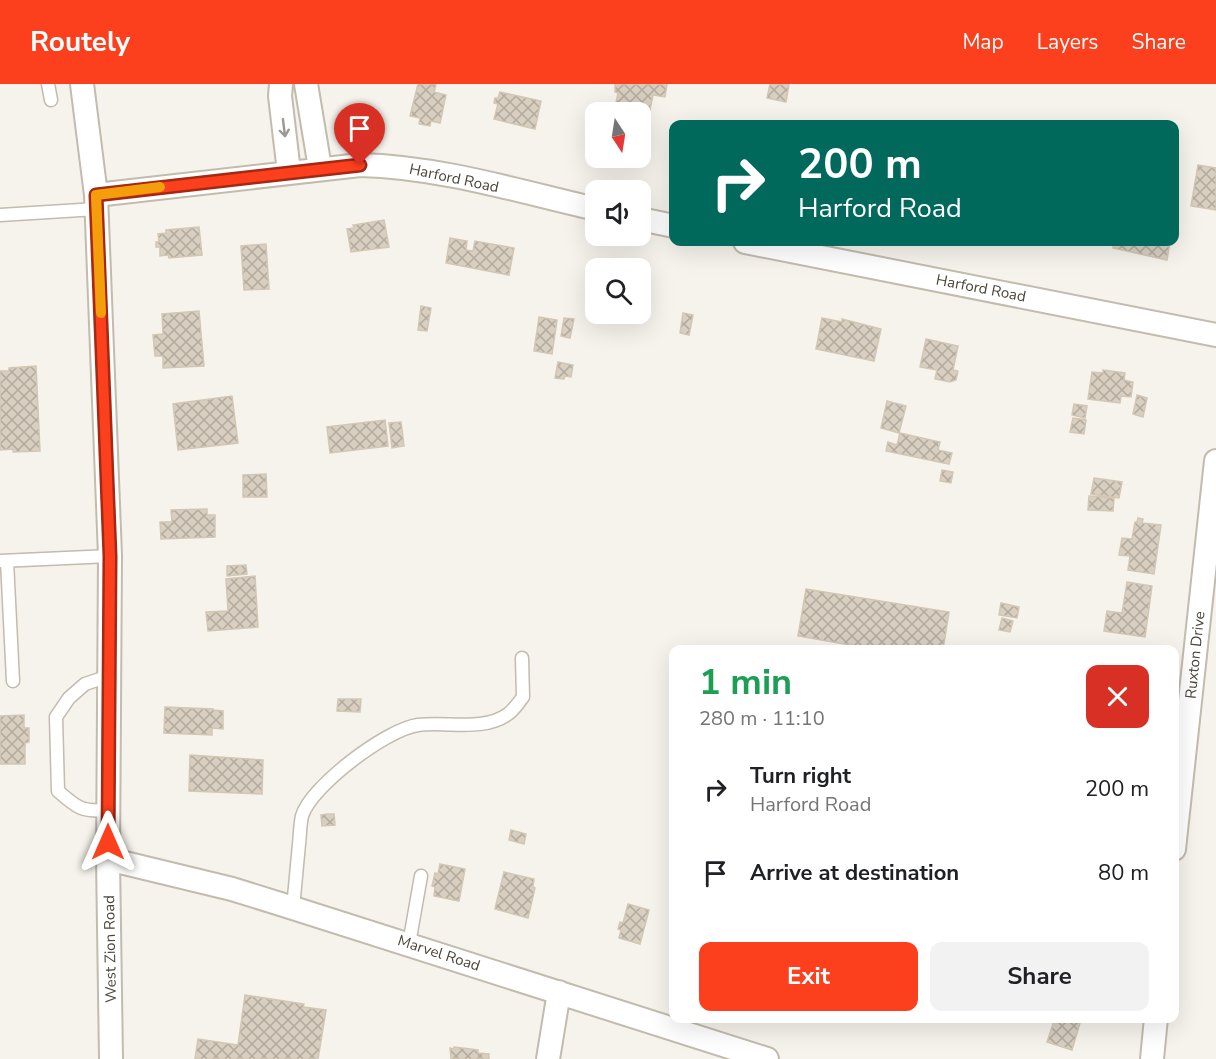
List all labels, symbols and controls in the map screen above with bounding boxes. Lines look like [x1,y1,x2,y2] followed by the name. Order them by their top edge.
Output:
[30,23,130,61] text: Routely
[962,28,1004,56] text: Map
[1037,28,1098,56] text: Layers
[1131,28,1186,56] text: Share
[585,102,651,168] north arrow
[585,102,651,324] map controls
[334,103,385,165] pin
[343,112,376,145] icon: arrive
[278,118,289,137] one-way arrow
[798,136,922,193] text: 200 m
[699,144,777,222] icon: right
[407,159,501,197] street label: Harford Road
[585,180,651,246] button: sound
[798,190,962,227] text: Harford Road
[585,258,651,324] button: search
[934,269,1028,307] street label: Harford Road
[1180,610,1210,700] street label: Ruxton Drive
[699,658,792,707] text: 1 min
[1086,665,1149,728] button: close
[699,705,825,732] text: 280 m · 11:10
[750,761,851,791] text: Turn right
[699,773,732,806] icon: right
[1085,774,1149,804] text: 200 m
[750,791,871,818] text: Harford Road
[76,810,140,874] position arrow
[699,857,732,890] icon: arrive
[750,858,959,888] text: Arrive at destination
[1098,858,1149,888] text: 80 m
[99,895,121,1003] street label: West Zion Road
[395,930,483,976] street label: Marvel Road
[699,942,918,1011] button: Exit
[930,942,1149,1011] button: Share

